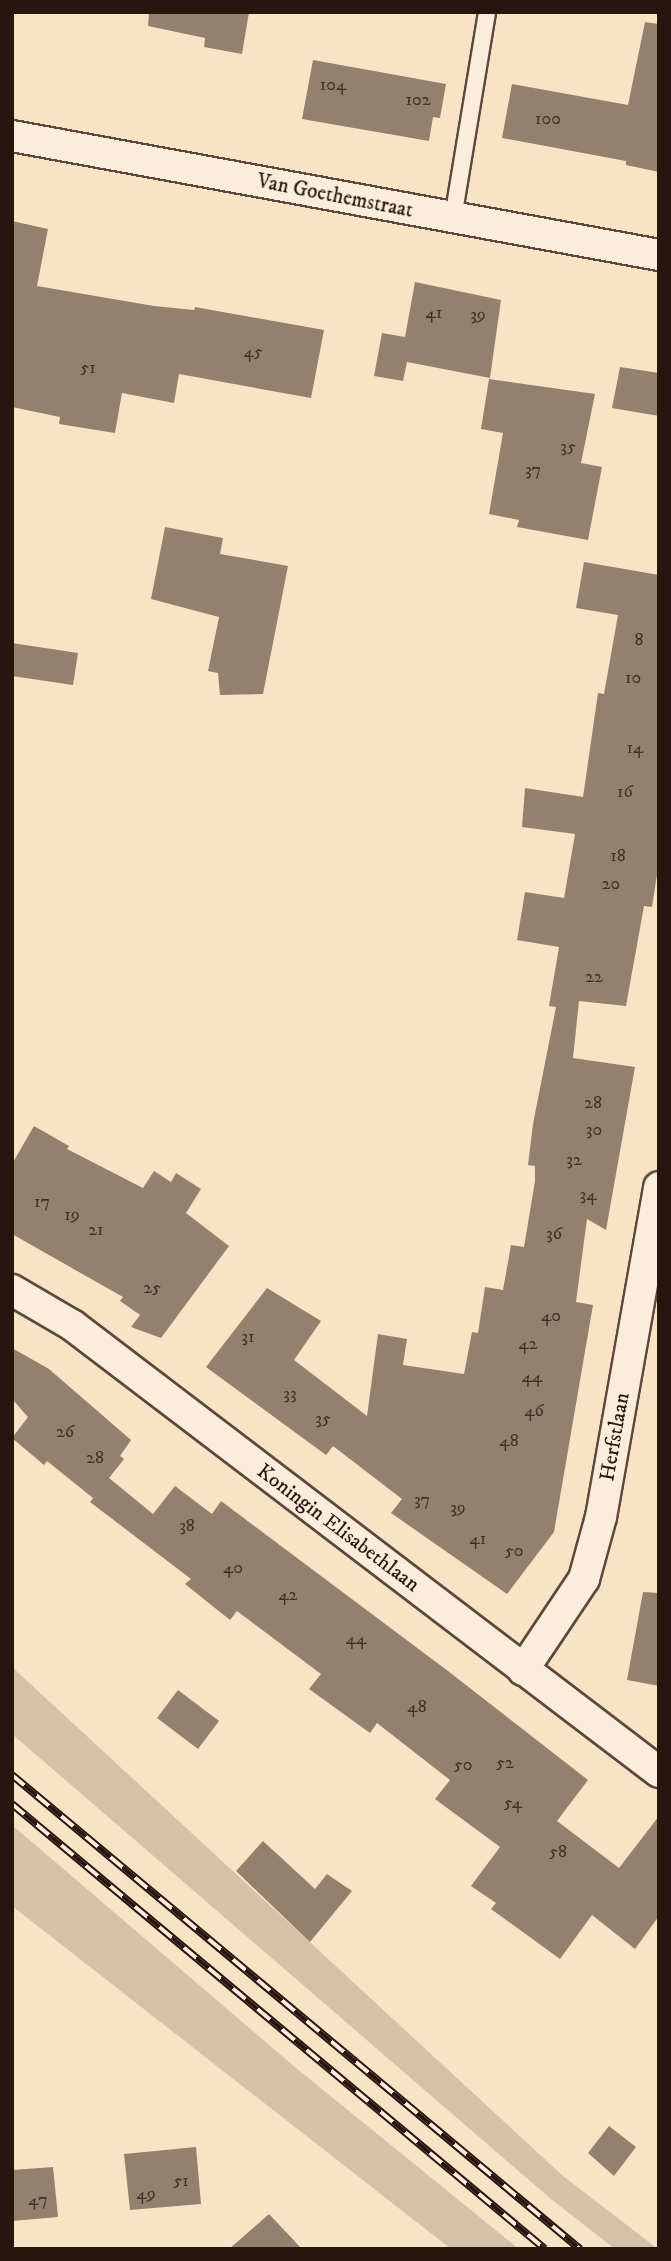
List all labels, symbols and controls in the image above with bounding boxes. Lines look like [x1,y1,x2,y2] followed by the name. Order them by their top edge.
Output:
[320,74,346,96] house number: 104
[405,89,431,111] house number: 102
[535,108,561,130] house number: 100
[255,169,415,223] street label: Van Goethemstraat
[426,302,442,324] house number: 41
[470,304,486,326] house number: 39
[243,341,263,363] house number: 45
[80,357,96,379] house number: 51
[560,436,576,458] house number: 35
[525,459,541,481] house number: 37
[634,629,644,651] house number: 8
[625,667,641,689] house number: 10
[627,737,643,759] house number: 14
[617,781,633,803] house number: 16
[610,845,626,867] house number: 18
[602,873,620,895] house number: 20
[585,966,603,988] house number: 22
[584,1092,602,1114] house number: 28
[586,1119,602,1141] house number: 30
[566,1149,582,1171] house number: 32
[579,1184,597,1206] house number: 34
[34,1191,50,1213] house number: 17
[64,1204,80,1226] house number: 19
[88,1219,104,1241] house number: 21
[546,1223,562,1245] house number: 36
[143,1277,161,1299] house number: 25
[541,1305,561,1327] house number: 40
[241,1326,255,1348] house number: 31
[518,1333,538,1355] house number: 42
[522,1366,542,1388] house number: 44
[283,1383,297,1405] house number: 33
[595,1391,635,1483] street label: Herfstlaan
[524,1400,544,1422] house number: 46
[315,1408,331,1430] house number: 35
[56,1421,74,1443] house number: 26
[499,1430,519,1452] house number: 48
[86,1447,104,1469] house number: 28
[252,1459,424,1597] street label: Koningin Elisabethlaan
[414,1489,430,1511] house number: 37
[450,1497,466,1519] house number: 39
[179,1515,195,1537] house number: 38
[470,1528,486,1550] house number: 41
[505,1540,523,1562] house number: 50
[223,1557,243,1579] house number: 40
[278,1584,298,1606] house number: 42
[346,1628,366,1650] house number: 44
[407,1696,427,1718] house number: 48
[496,1752,514,1774] house number: 52
[454,1754,472,1776] house number: 50
[504,1792,522,1814] house number: 54
[549,1841,567,1863] house number: 58
[173,2170,189,2192] house number: 51
[136,2183,156,2205] house number: 49
[28,2189,48,2211] house number: 47

